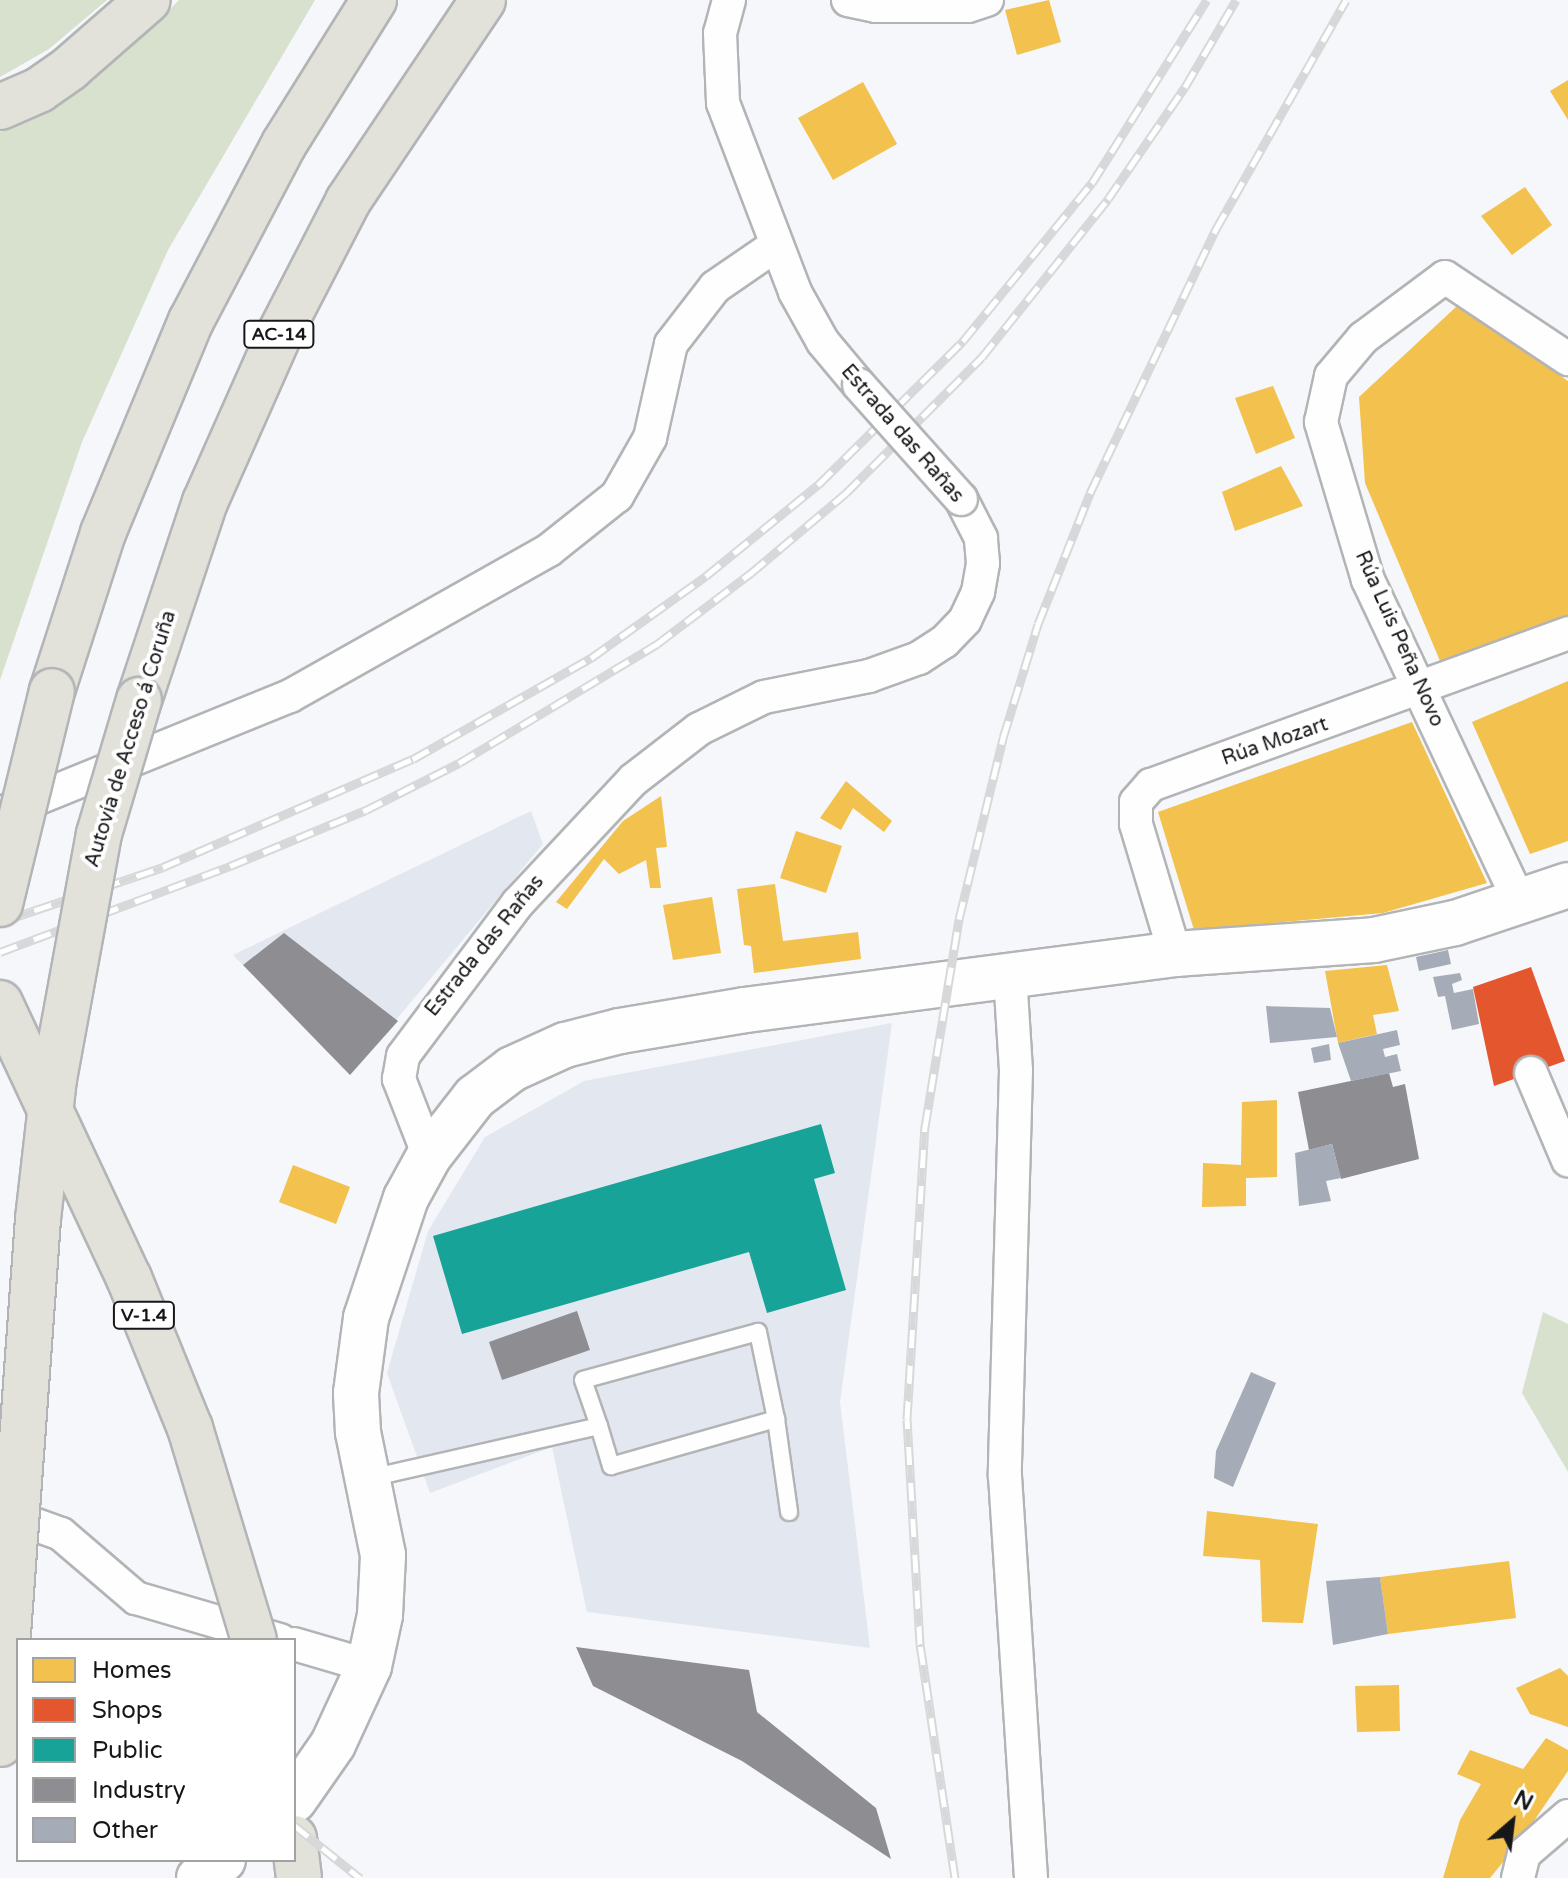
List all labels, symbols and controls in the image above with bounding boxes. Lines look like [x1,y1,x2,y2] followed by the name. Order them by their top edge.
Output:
[243,320,315,348] road number: AC-14
[836,360,968,508] street label: Estrada das Rañas
[1349,547,1449,731] street label: Rúa Luis Peña Novo
[80,608,182,870] street label: Autovía de Acceso á Coruña
[1219,713,1331,771] street label: Rúa Mozart
[421,870,549,1022] street label: Estrada das Rañas
[112,1301,176,1329] road number: V-1.4
[16,1638,296,1862] legend
[92,1656,172,1685] text: Homes
[92,1696,162,1725] text: Shops
[92,1736,162,1765] text: Public
[92,1776,186,1805] text: Industry
[1472,1782,1552,1862] north arrow
[1509,1785,1537,1816] text: N
[92,1816,158,1845] text: Other

